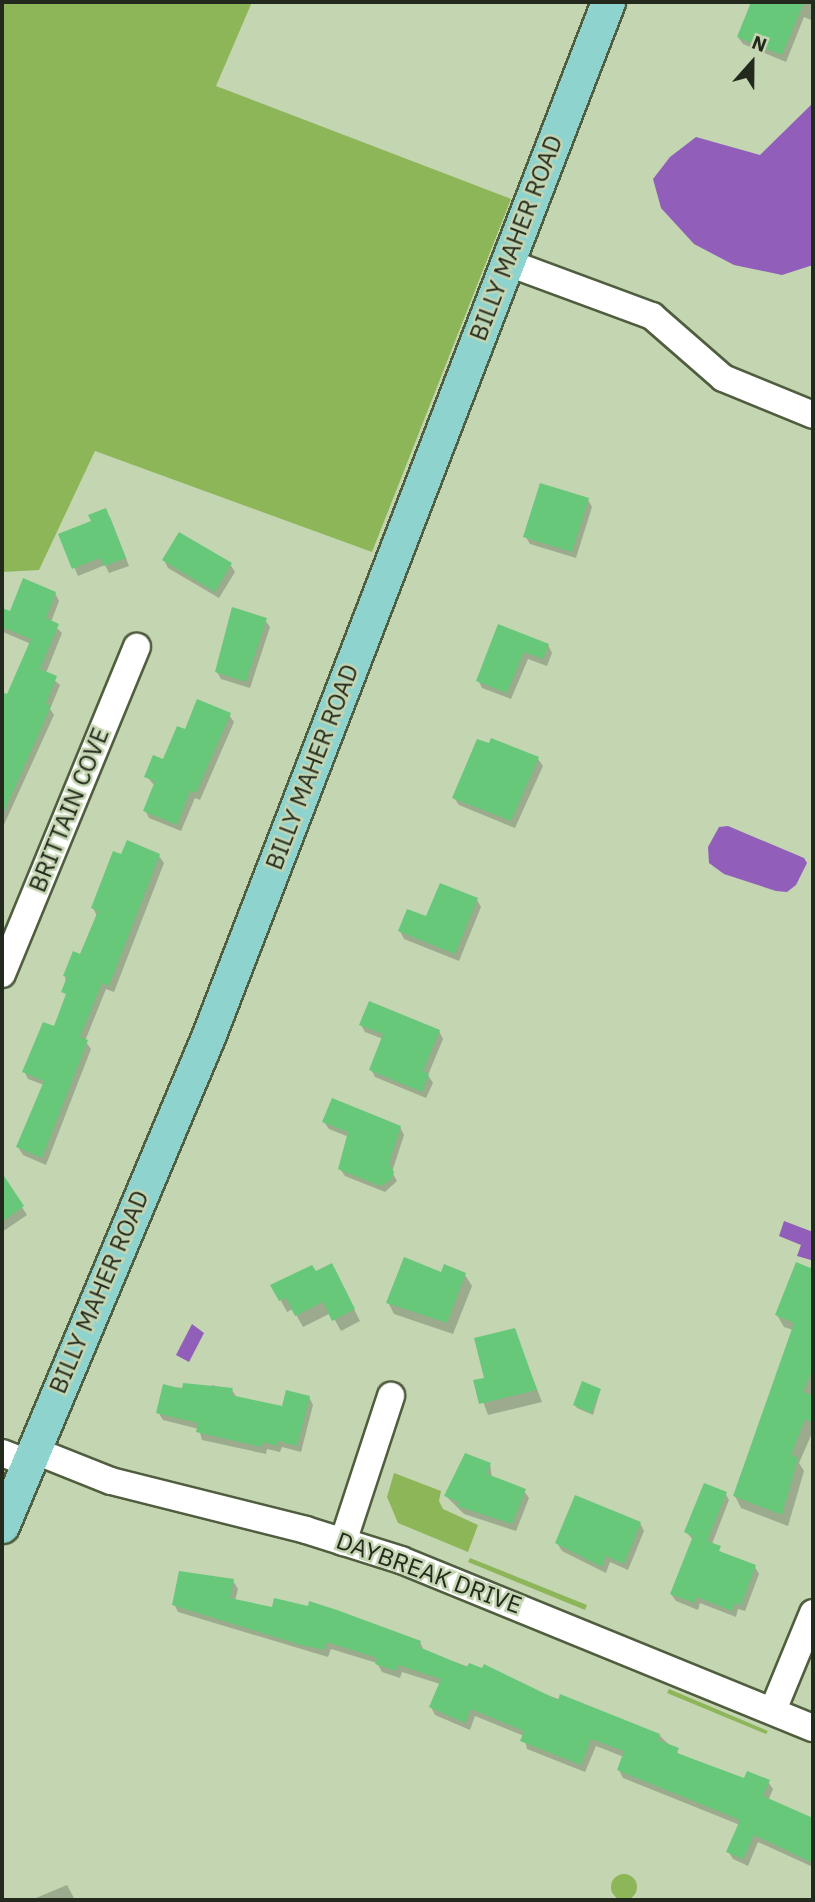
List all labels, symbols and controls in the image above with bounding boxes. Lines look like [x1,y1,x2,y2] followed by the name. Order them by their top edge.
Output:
[717,28,787,98] north arrow
[749,30,770,57] text: N
[464,131,568,345] street label: BILLY MAHER ROAD
[260,660,364,874] street label: BILLY MAHER ROAD
[23,724,115,896] street label: BRITTAIN COVE
[43,1186,155,1398] street label: BILLY MAHER ROAD
[332,1526,526,1620] street label: DAYBREAK DRIVE

